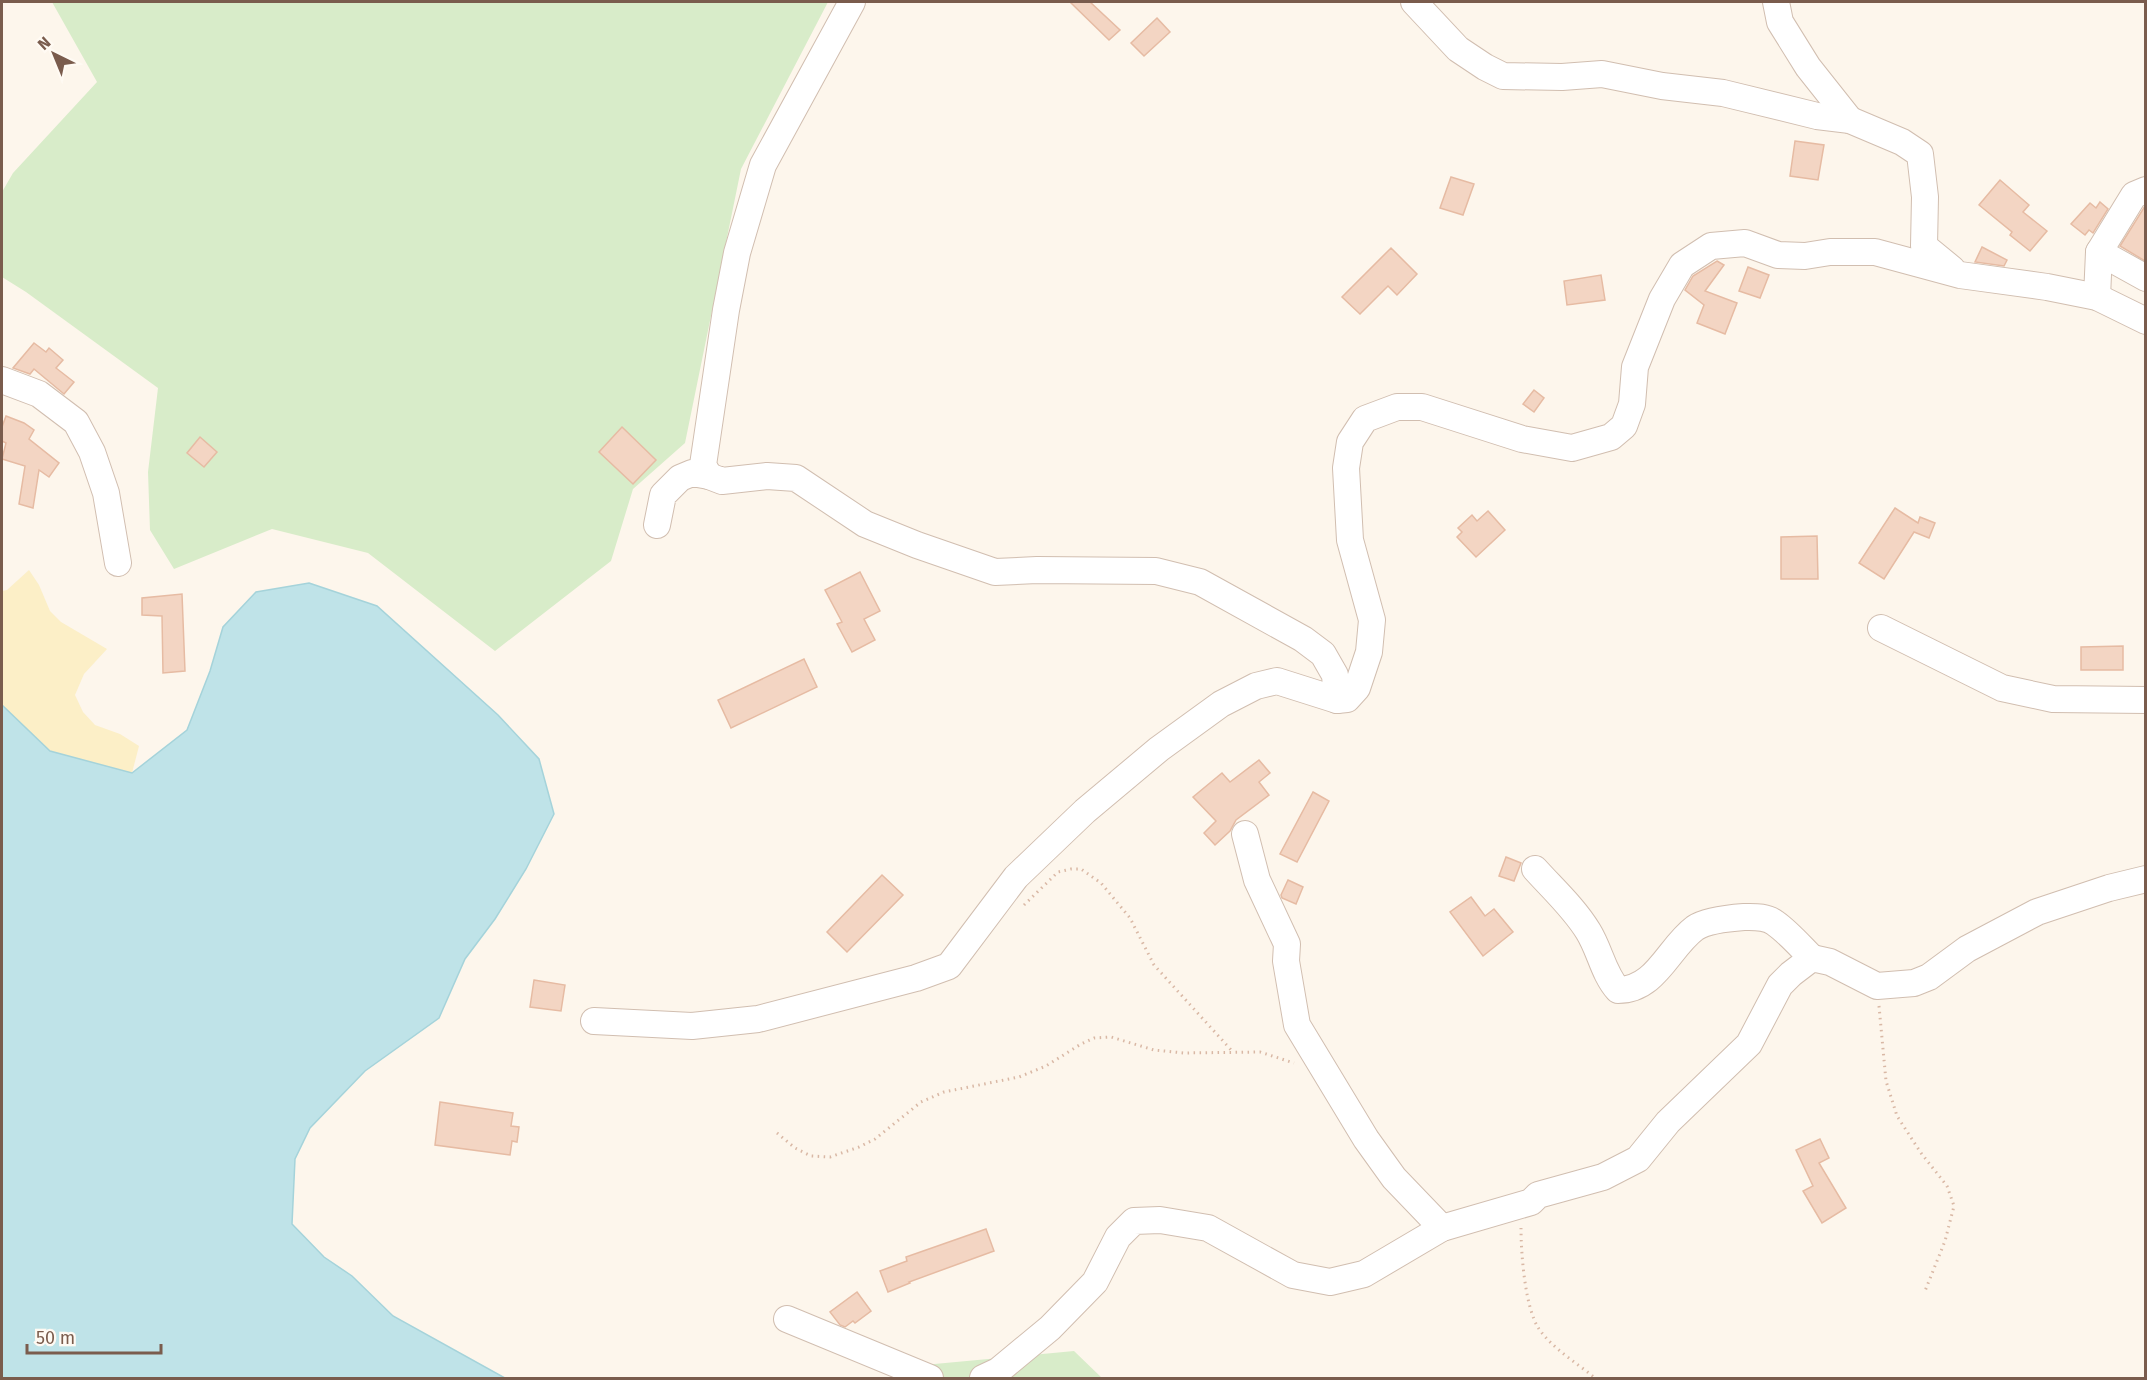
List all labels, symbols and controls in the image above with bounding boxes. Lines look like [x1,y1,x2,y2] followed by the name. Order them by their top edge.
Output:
[24,24,84,84] north arrow
[34,33,54,54] text: N
[27,1317,160,1355] scale bar
[36,1327,75,1349] text: 50 m

